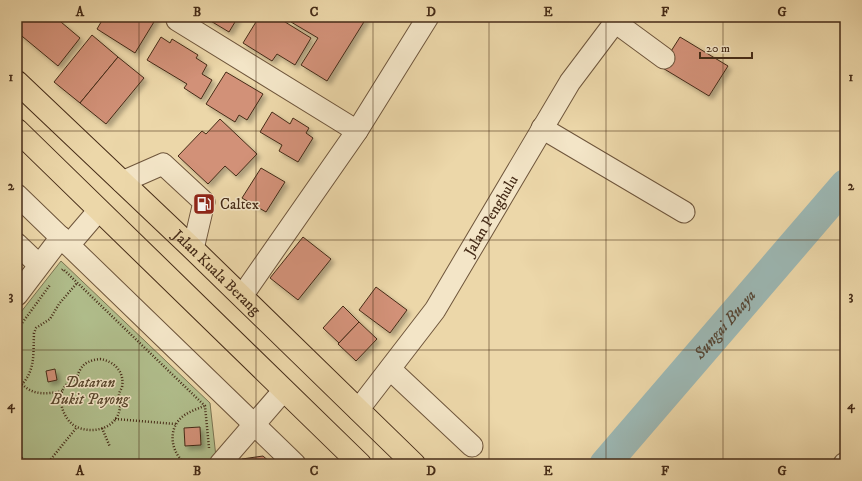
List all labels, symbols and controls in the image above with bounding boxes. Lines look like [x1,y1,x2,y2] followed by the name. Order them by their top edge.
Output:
[75,4,85,20] text: A
[193,4,201,20] text: B
[310,4,319,20] text: C
[426,4,436,20] text: D
[543,4,553,20] text: E
[661,4,670,20] text: F
[777,4,787,20] text: G
[700,34,752,60] scale bar
[706,41,730,56] text: 20 m
[9,69,14,85] text: 1
[849,69,854,85] text: 1
[459,172,522,261] street label: Jalan Penghulu
[8,178,15,194] text: 2
[848,178,855,194] text: 2
[191,191,217,217] fuel station icon: Caltex
[220,195,260,214] place label: Caltex
[168,224,265,320] street label: Jalan Kuala Berang
[689,286,760,364] water label: Sungai Buaya
[9,288,14,304] text: 3
[849,288,854,304] text: 3
[50,373,131,409] park label: Dataran Bukit Payong
[6,397,15,414] text: 4
[846,397,855,414] text: 4
[75,463,85,479] text: A
[193,463,201,479] text: B
[310,463,319,479] text: C
[426,463,436,479] text: D
[543,463,553,479] text: E
[661,463,670,479] text: F
[777,463,787,479] text: G

